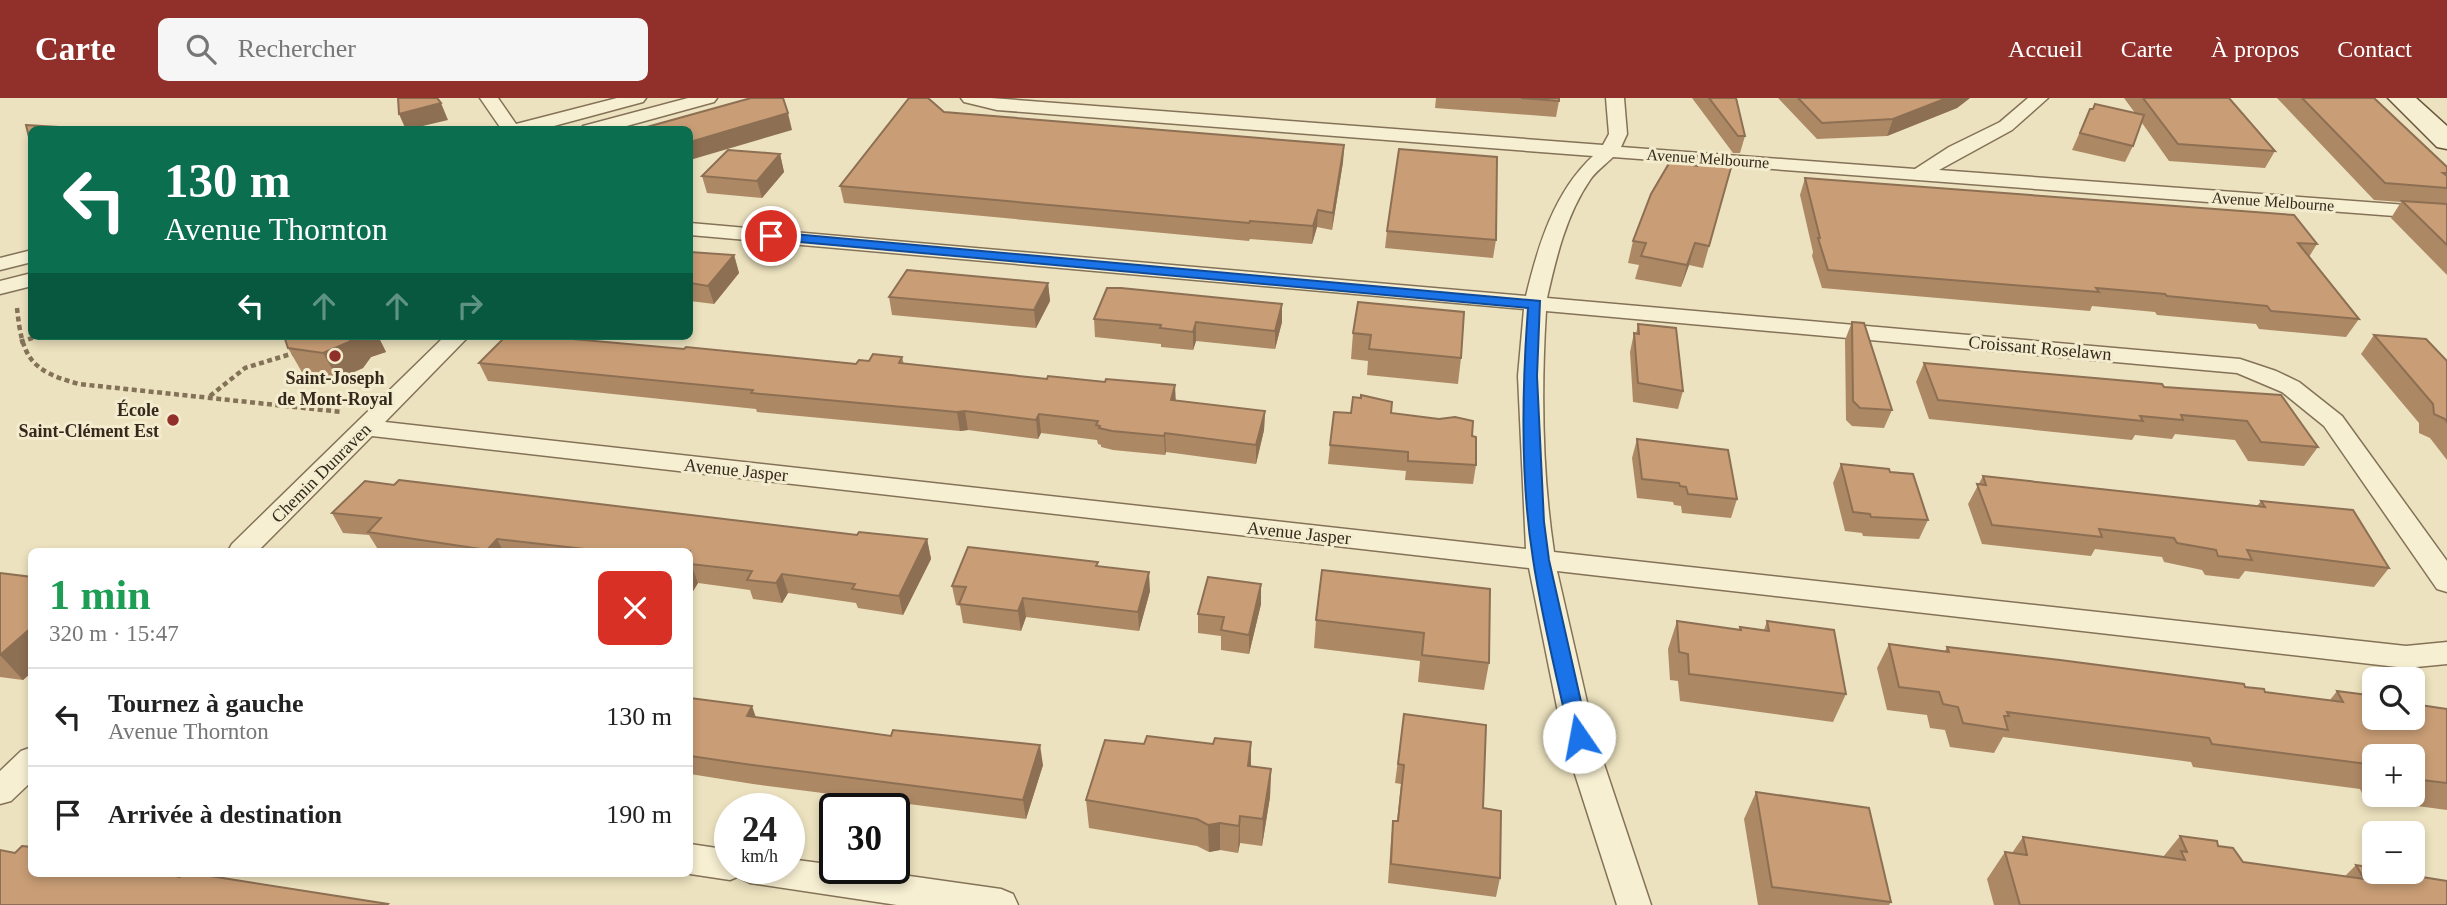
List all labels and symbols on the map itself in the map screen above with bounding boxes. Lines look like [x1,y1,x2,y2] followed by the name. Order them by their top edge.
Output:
[1646,146,1770,171] street label: Avenue Melbourne
[2211,189,2335,214] street label: Avenue Melbourne
[741,206,801,266] pin
[1968,332,2112,364] street label: Croissant Roselawn
[327,348,343,364] marker: Saint-Joseph de Mont-Royal
[277,368,393,409] place label: Saint-Joseph de Mont-Royal
[19,399,159,441] place label: École Saint-Clément Est
[165,412,181,428] marker: École Saint-Clément Est
[267,419,375,527] street label: Chemin Dunraven
[683,455,789,485] street label: Avenue Jasper
[1246,518,1352,548] street label: Avenue Jasper
[1542,700,1616,774] position arrow
[819,793,910,884] speed limit sign: 30

